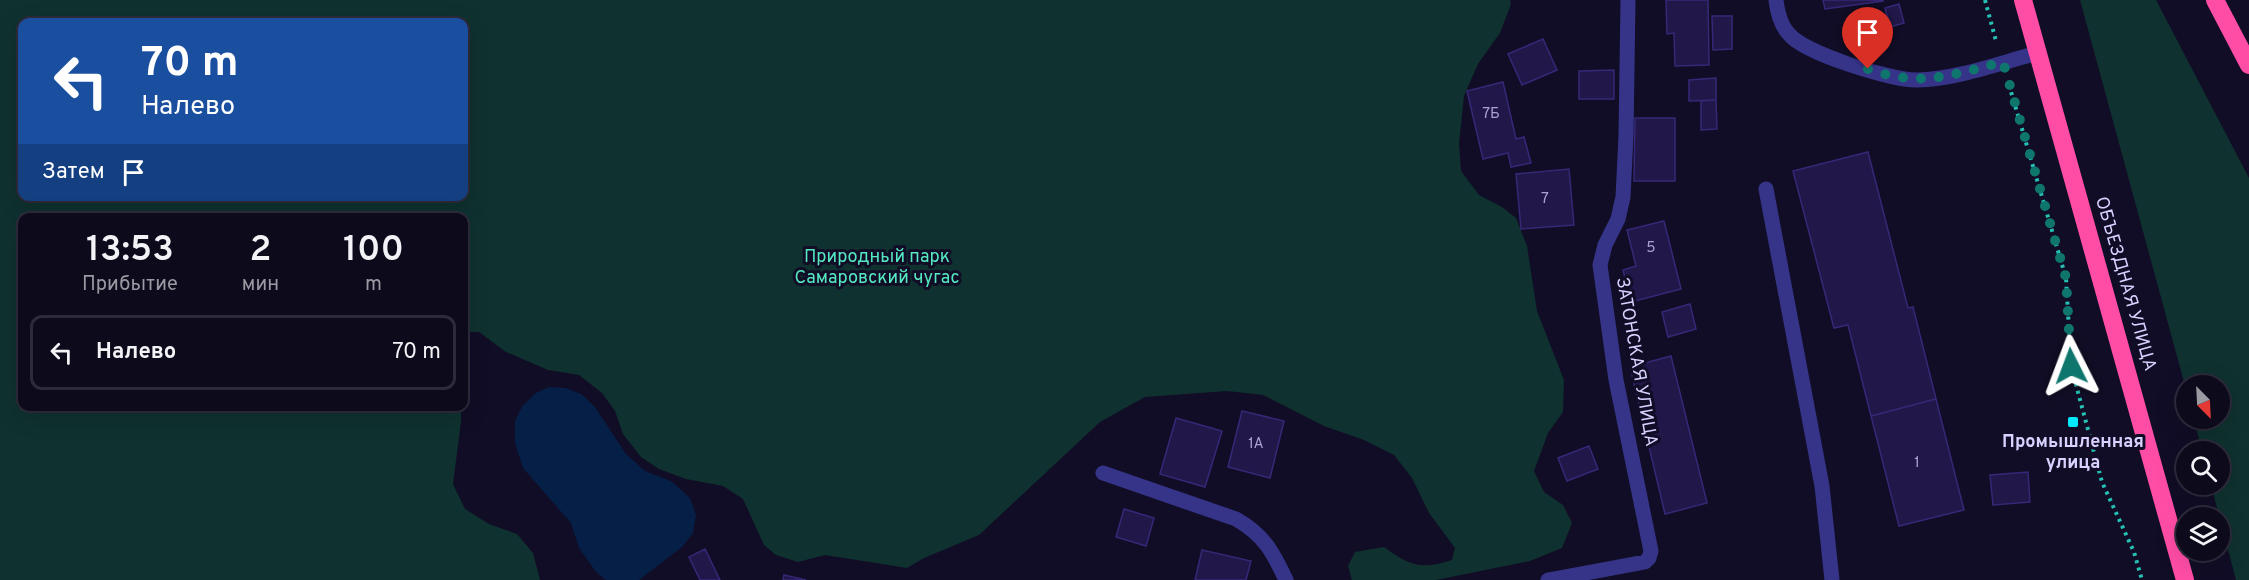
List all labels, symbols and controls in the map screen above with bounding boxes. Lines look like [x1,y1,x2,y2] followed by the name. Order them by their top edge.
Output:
[1842,7,1893,69] pin
[1851,16,1884,49] icon: arrive
[141,38,239,91] text: 70 m
[42,42,120,120] icon: left
[141,90,235,124] text: Налево
[1482,105,1500,124] house number: 7Б
[117,156,150,189] icon: arrive
[42,159,105,186] text: Затем
[1541,190,1549,209] house number: 7
[2089,194,2161,374] street label: ОБЪЕЗДНАЯ УЛИЦА
[86,228,174,274] text: 13:53
[249,228,271,274] text: 2
[343,228,404,274] text: 100
[1646,239,1656,258] house number: 5
[795,246,959,290] park label: Природный парк Самаровский чугас
[82,272,178,298] text: Прибытие
[242,272,279,298] text: мин
[365,272,382,298] text: m
[1610,275,1662,449] street label: ЗАТОНСКАЯ УЛИЦА
[2039,334,2103,398] position arrow
[45,336,78,369] icon: left
[96,339,176,366] text: Налево
[392,339,441,366] text: 70 m
[2176,375,2230,429] north arrow
[2176,375,2230,561] map controls
[2066,415,2080,429] marker: Промышленная улица
[2002,431,2144,475] place label: Промышленная улица
[1248,435,1264,454] house number: 1А
[2176,441,2230,495] button: search
[1914,454,1920,473] house number: 1
[2176,507,2230,561] button: layers

